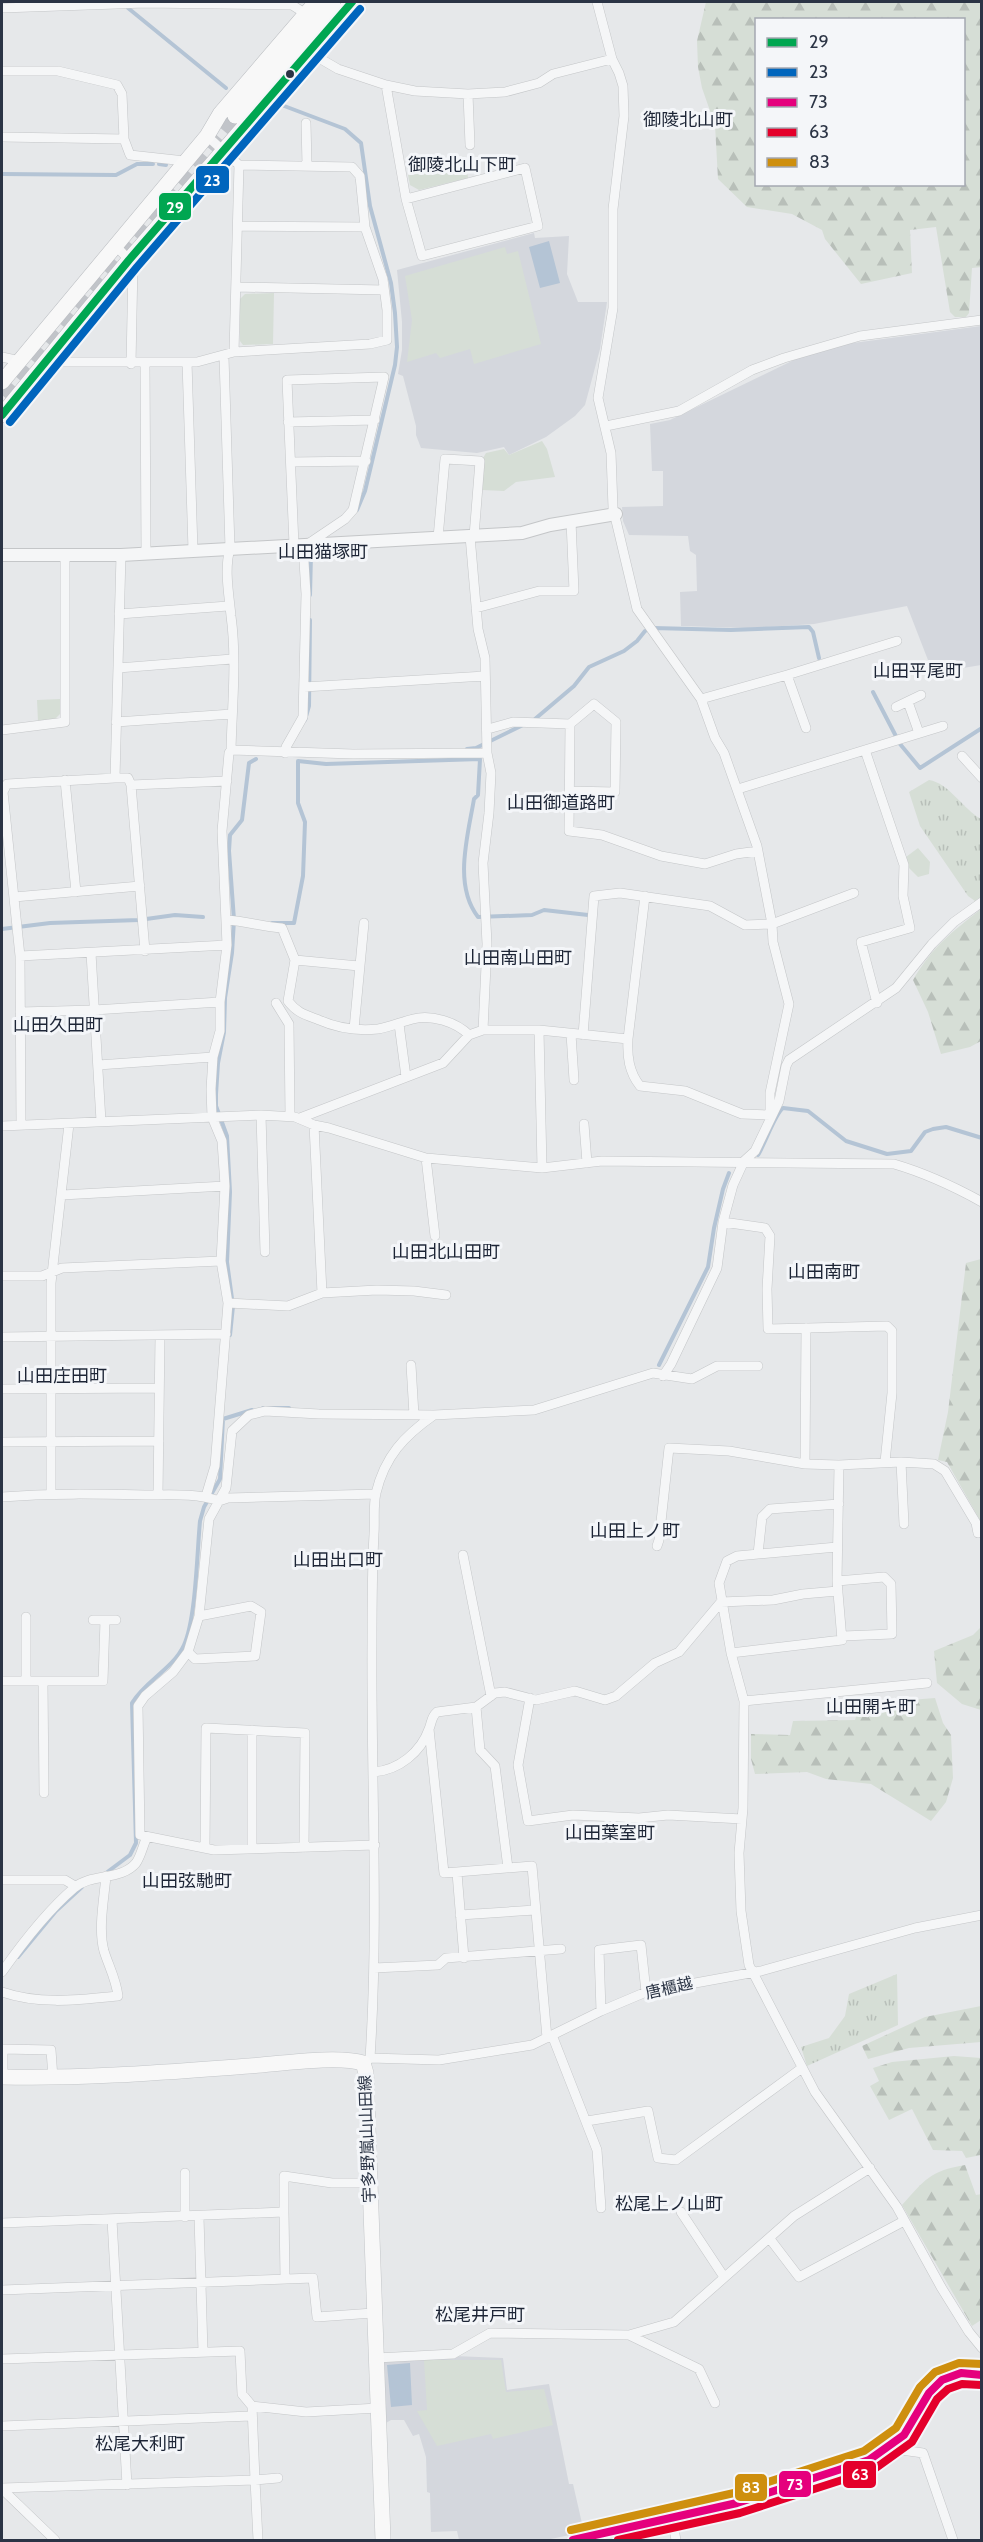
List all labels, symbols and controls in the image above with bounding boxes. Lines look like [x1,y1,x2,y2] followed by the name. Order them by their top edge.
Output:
[755,18,965,186] legend
[809,31,829,53] text: 29
[809,61,828,83] text: 23
[284,68,296,80] unlabelled marker
[809,91,828,113] text: 73
[643,109,733,131] district label: 御陵北山町
[809,121,829,143] text: 63
[809,151,830,173] text: 83
[408,154,516,176] district label: 御陵北山下町
[195,165,230,194] line badge: 23
[203,171,221,190] text: 23
[158,192,192,221] line badge: 29
[166,198,184,217] text: 29
[278,541,368,563] district label: 山田猫塚町
[873,660,963,682] district label: 山田平尾町
[507,792,615,814] district label: 山田御道路町
[464,947,572,969] district label: 山田南山田町
[13,1014,103,1036] district label: 山田久田町
[392,1241,500,1263] district label: 山田北山田町
[788,1261,860,1283] district label: 山田南町
[17,1365,107,1387] district label: 山田庄田町
[590,1520,680,1542] district label: 山田上ノ町
[293,1549,383,1571] district label: 山田出口町
[826,1696,916,1718] district label: 山田開キ町
[565,1822,655,1844] district label: 山田葉室町
[142,1870,232,1892] district label: 山田弦馳町
[643,1973,695,2003] street label: 唐櫃越
[355,2075,379,2203] street label: 宇多野嵐山山田線
[615,2193,723,2215] district label: 松尾上ノ山町
[435,2304,525,2326] district label: 松尾井戸町
[95,2433,185,2455] district label: 松尾大利町
[842,2460,877,2489] line badge: 63
[851,2465,869,2484] text: 63
[778,2470,812,2498] line badge: 73
[734,2473,768,2502] line badge: 83
[787,2475,803,2494] text: 73
[742,2478,760,2497] text: 83

